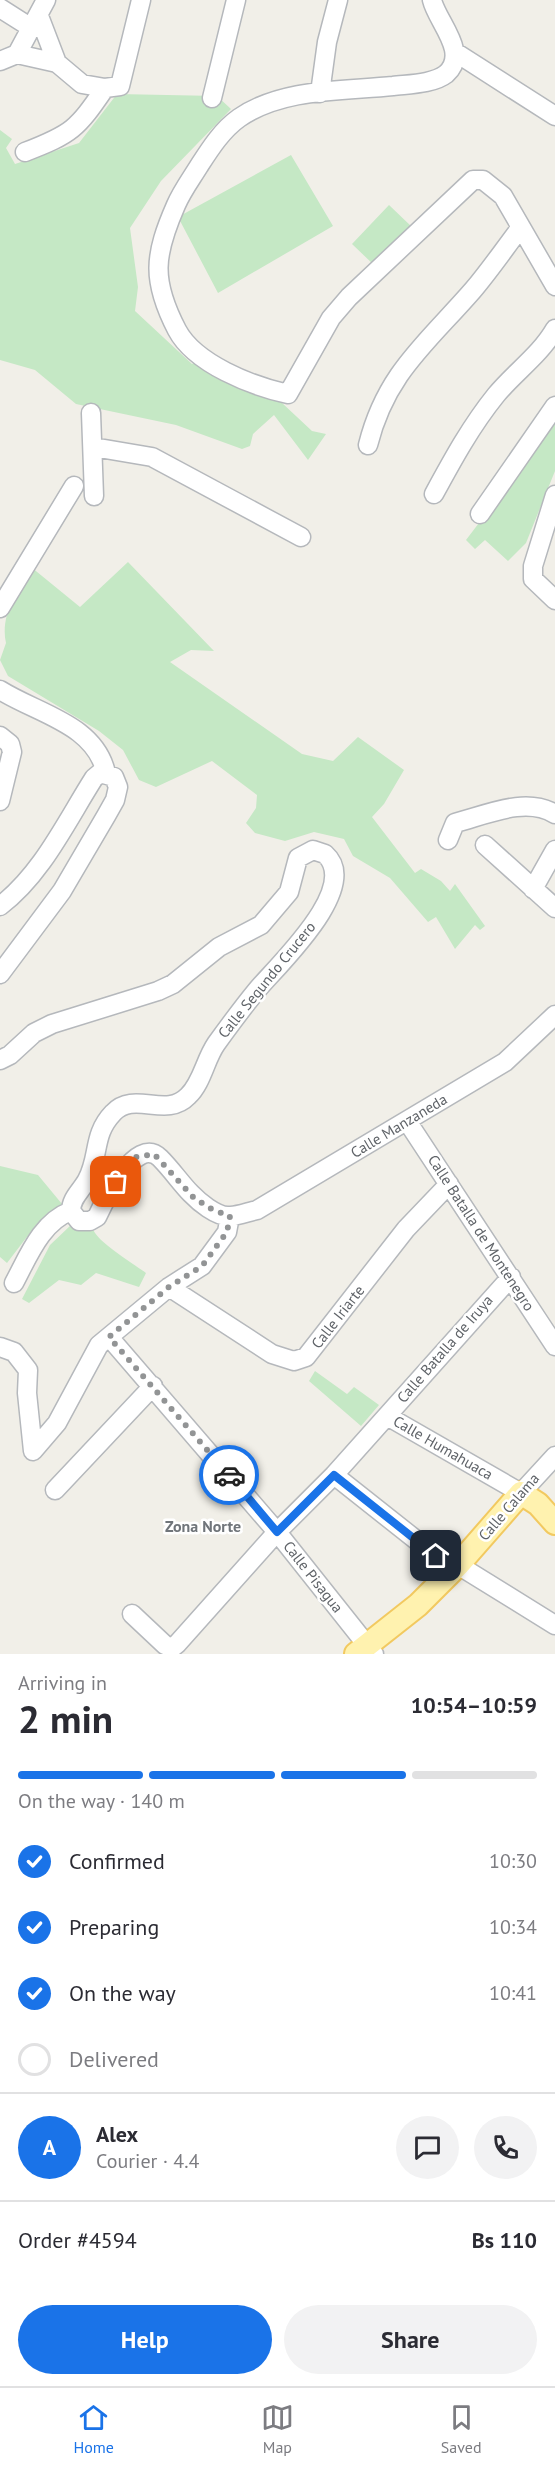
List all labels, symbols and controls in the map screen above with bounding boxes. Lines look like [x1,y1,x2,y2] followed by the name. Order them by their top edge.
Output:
[214,917,320,1042] street label: Calle Segundo Crucero
[347,1089,450,1162] street label: Calle Manzaneda
[424,1151,539,1314] street label: Calle Batalla de Montenegro
[90,1156,141,1207] pin
[99,1165,132,1198] icon: bag
[307,1281,368,1352] street label: Calle Iriarte
[393,1291,497,1407] street label: Calle Batalla de Iruya
[390,1411,496,1484] street label: Calle Humahuaca
[199,1445,259,1505] courier
[213,1459,246,1492] icon: car
[474,1469,543,1544] street label: Calle Calama
[165,1516,241,1536] district label: Zona Norte
[410,1530,461,1581] pin
[279,1537,347,1616] street label: Calle Pisagua
[419,1539,452,1572] icon: home
[18,1670,107,1696] text: Arriving in
[411,1691,537,1719] text: 10:54–10:59
[18,1693,113,1744] text: 2 min
[18,1788,185,1814] text: On the way · 140 m
[18,1845,51,1878] icon: check
[69,1847,165,1875] text: Confirmed
[489,1848,537,1874] text: 10:30
[18,1911,51,1944] icon: check
[69,1913,159,1941] text: Preparing
[489,1914,537,1940] text: 10:34
[18,1977,51,2010] icon: check
[69,1979,176,2007] text: On the way
[489,1980,537,2006] text: 10:41
[69,2045,159,2073] text: Delivered
[396,2116,459,2179] button: chat
[474,2116,537,2179] button: phone
[96,2120,138,2148] text: Alex
[43,2133,56,2161] text: A
[96,2148,199,2174] text: Courier · 4.4
[18,2226,137,2254] text: Order #4594
[472,2226,537,2254] text: Bs 110
[18,2305,272,2374] button: Help
[284,2305,537,2374] button: Share
[73,2401,114,2457] tab: Home
[261,2401,294,2457] tab: Map
[441,2401,482,2457] tab: Saved

